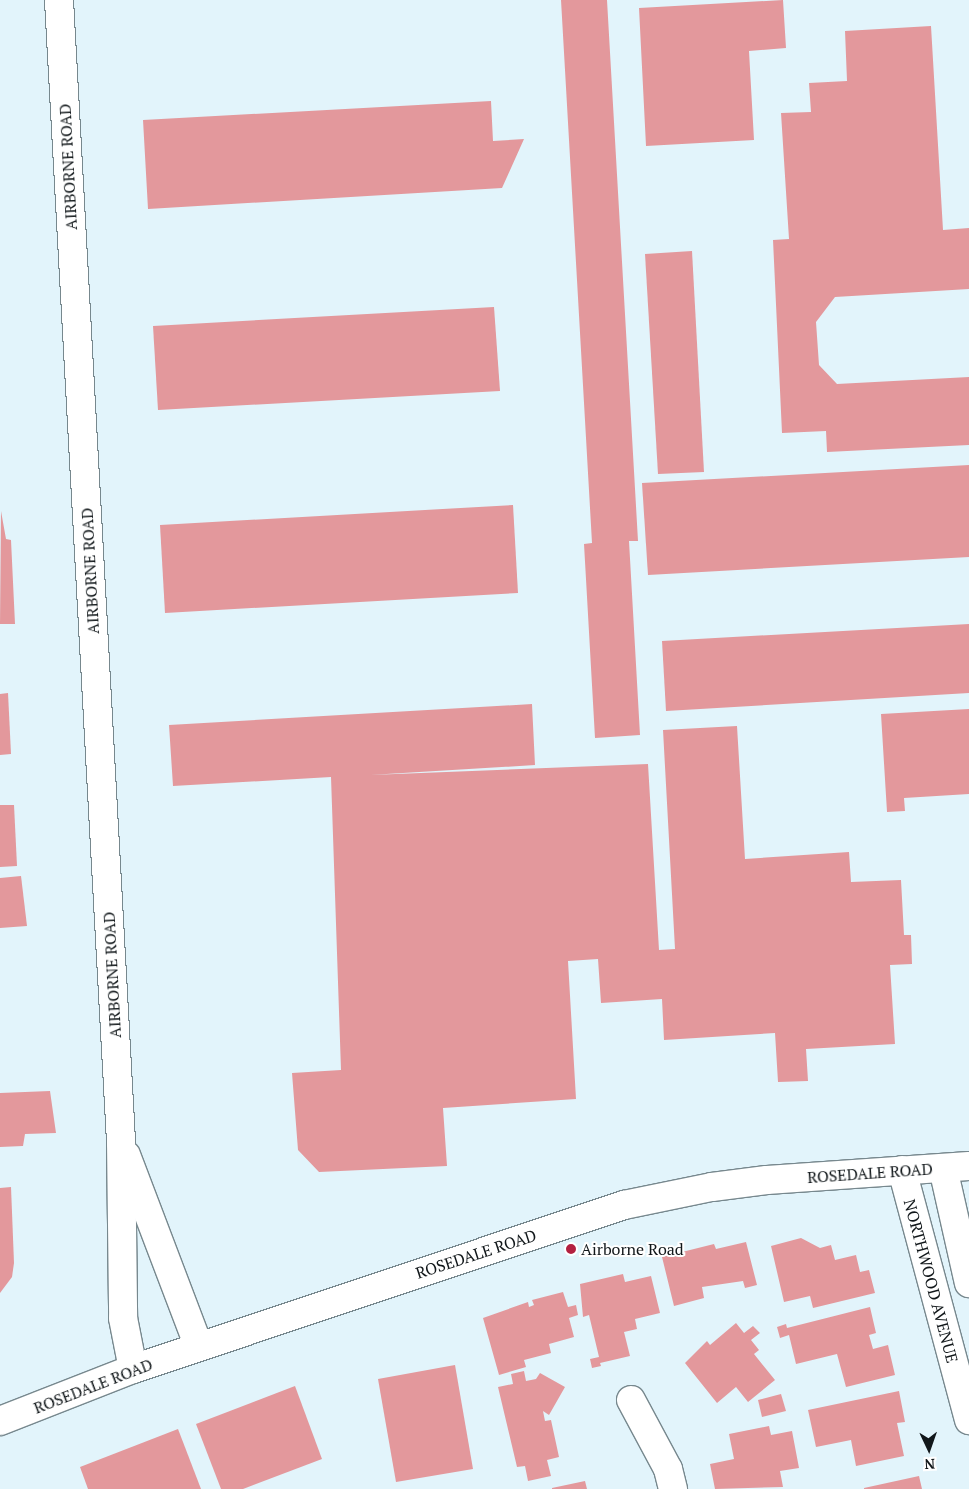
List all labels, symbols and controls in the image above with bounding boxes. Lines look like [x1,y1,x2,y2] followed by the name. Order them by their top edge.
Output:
[55,103,81,231] street label: AIRBORNE ROAD
[77,507,103,635] street label: AIRBORNE ROAD
[99,911,125,1039] street label: AIRBORNE ROAD
[807,1159,933,1187] street label: ROSEDALE ROAD
[900,1197,962,1365] street label: NORTHWOOD AVENUE
[413,1225,539,1283] street label: ROSEDALE ROAD
[581,1239,684,1259] place label: Airborne Road
[565,1243,577,1255] marker: Airborne Road
[31,1355,155,1417] street label: ROSEDALE ROAD
[904,1424,954,1474] north arrow
[924,1455,936,1474] text: N

